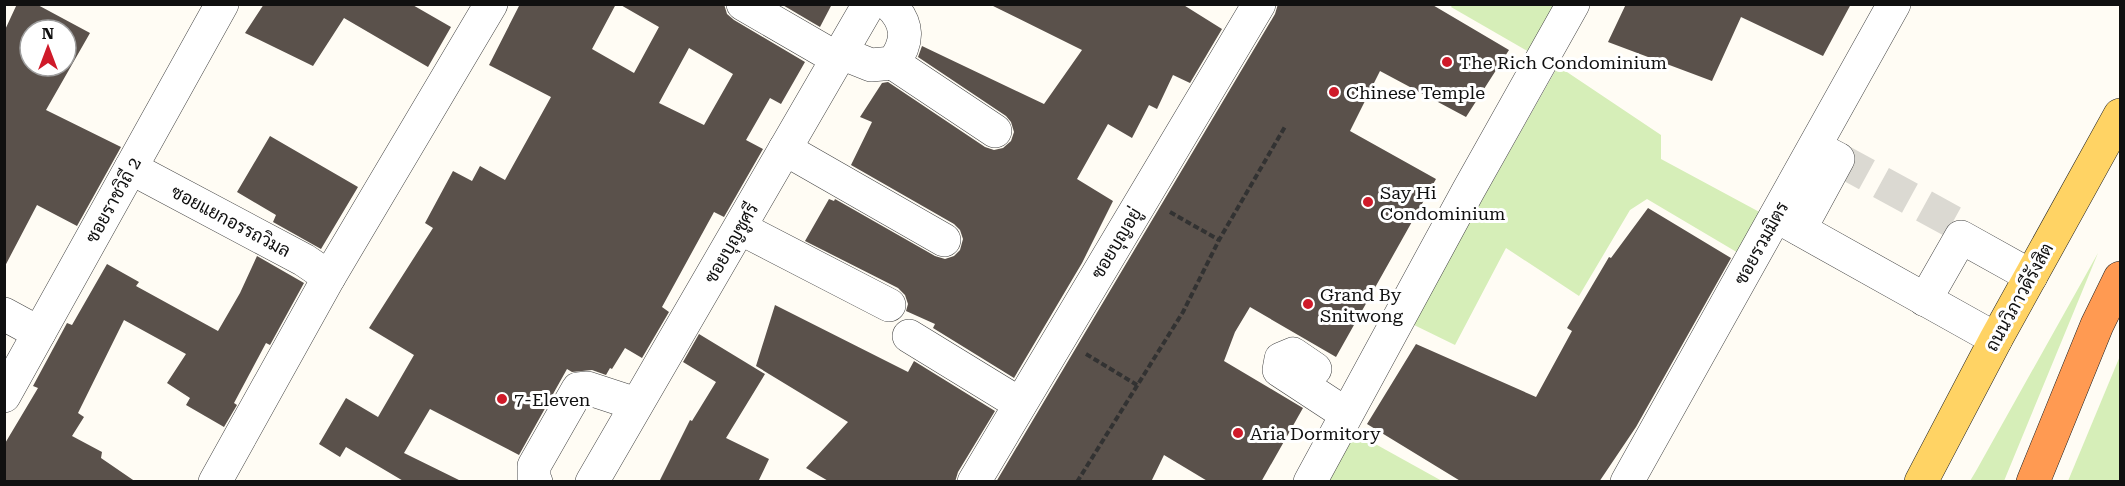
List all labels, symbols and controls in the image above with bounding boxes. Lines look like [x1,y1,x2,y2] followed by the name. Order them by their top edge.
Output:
[18,18,78,78] north arrow
[42,24,54,43] text: N
[1459,52,1667,73] place label: The Rich Condominium
[1440,55,1454,69] marker: The Rich Condominium
[1346,82,1485,103] place label: Chinese Temple
[1327,85,1341,99] marker: Chinese Temple
[79,153,145,246] street label: ซอยราชวิถี 2
[168,181,294,261] street label: ซอยแยกอรรถวิมล
[1380,182,1505,224] place label: Say Hi Condominium
[1361,195,1375,209] marker: Say Hi Condominium
[698,198,765,288] street label: ซอยบุญชูศรี
[1730,198,1793,288] street label: ซอยรวมมิตร
[1086,203,1148,284] street label: ซอยบุญอยู่
[1979,238,2057,355] street label: ถนนวิภาวดีรังสิต
[1320,284,1404,326] place label: Grand By Snitwong
[1301,297,1315,311] marker: Grand By Snitwong
[514,389,591,410] place label: 7-Eleven
[495,392,509,406] marker: 7-Eleven
[1250,423,1381,444] place label: Aria Dormitory
[1231,426,1245,440] marker: Aria Dormitory

